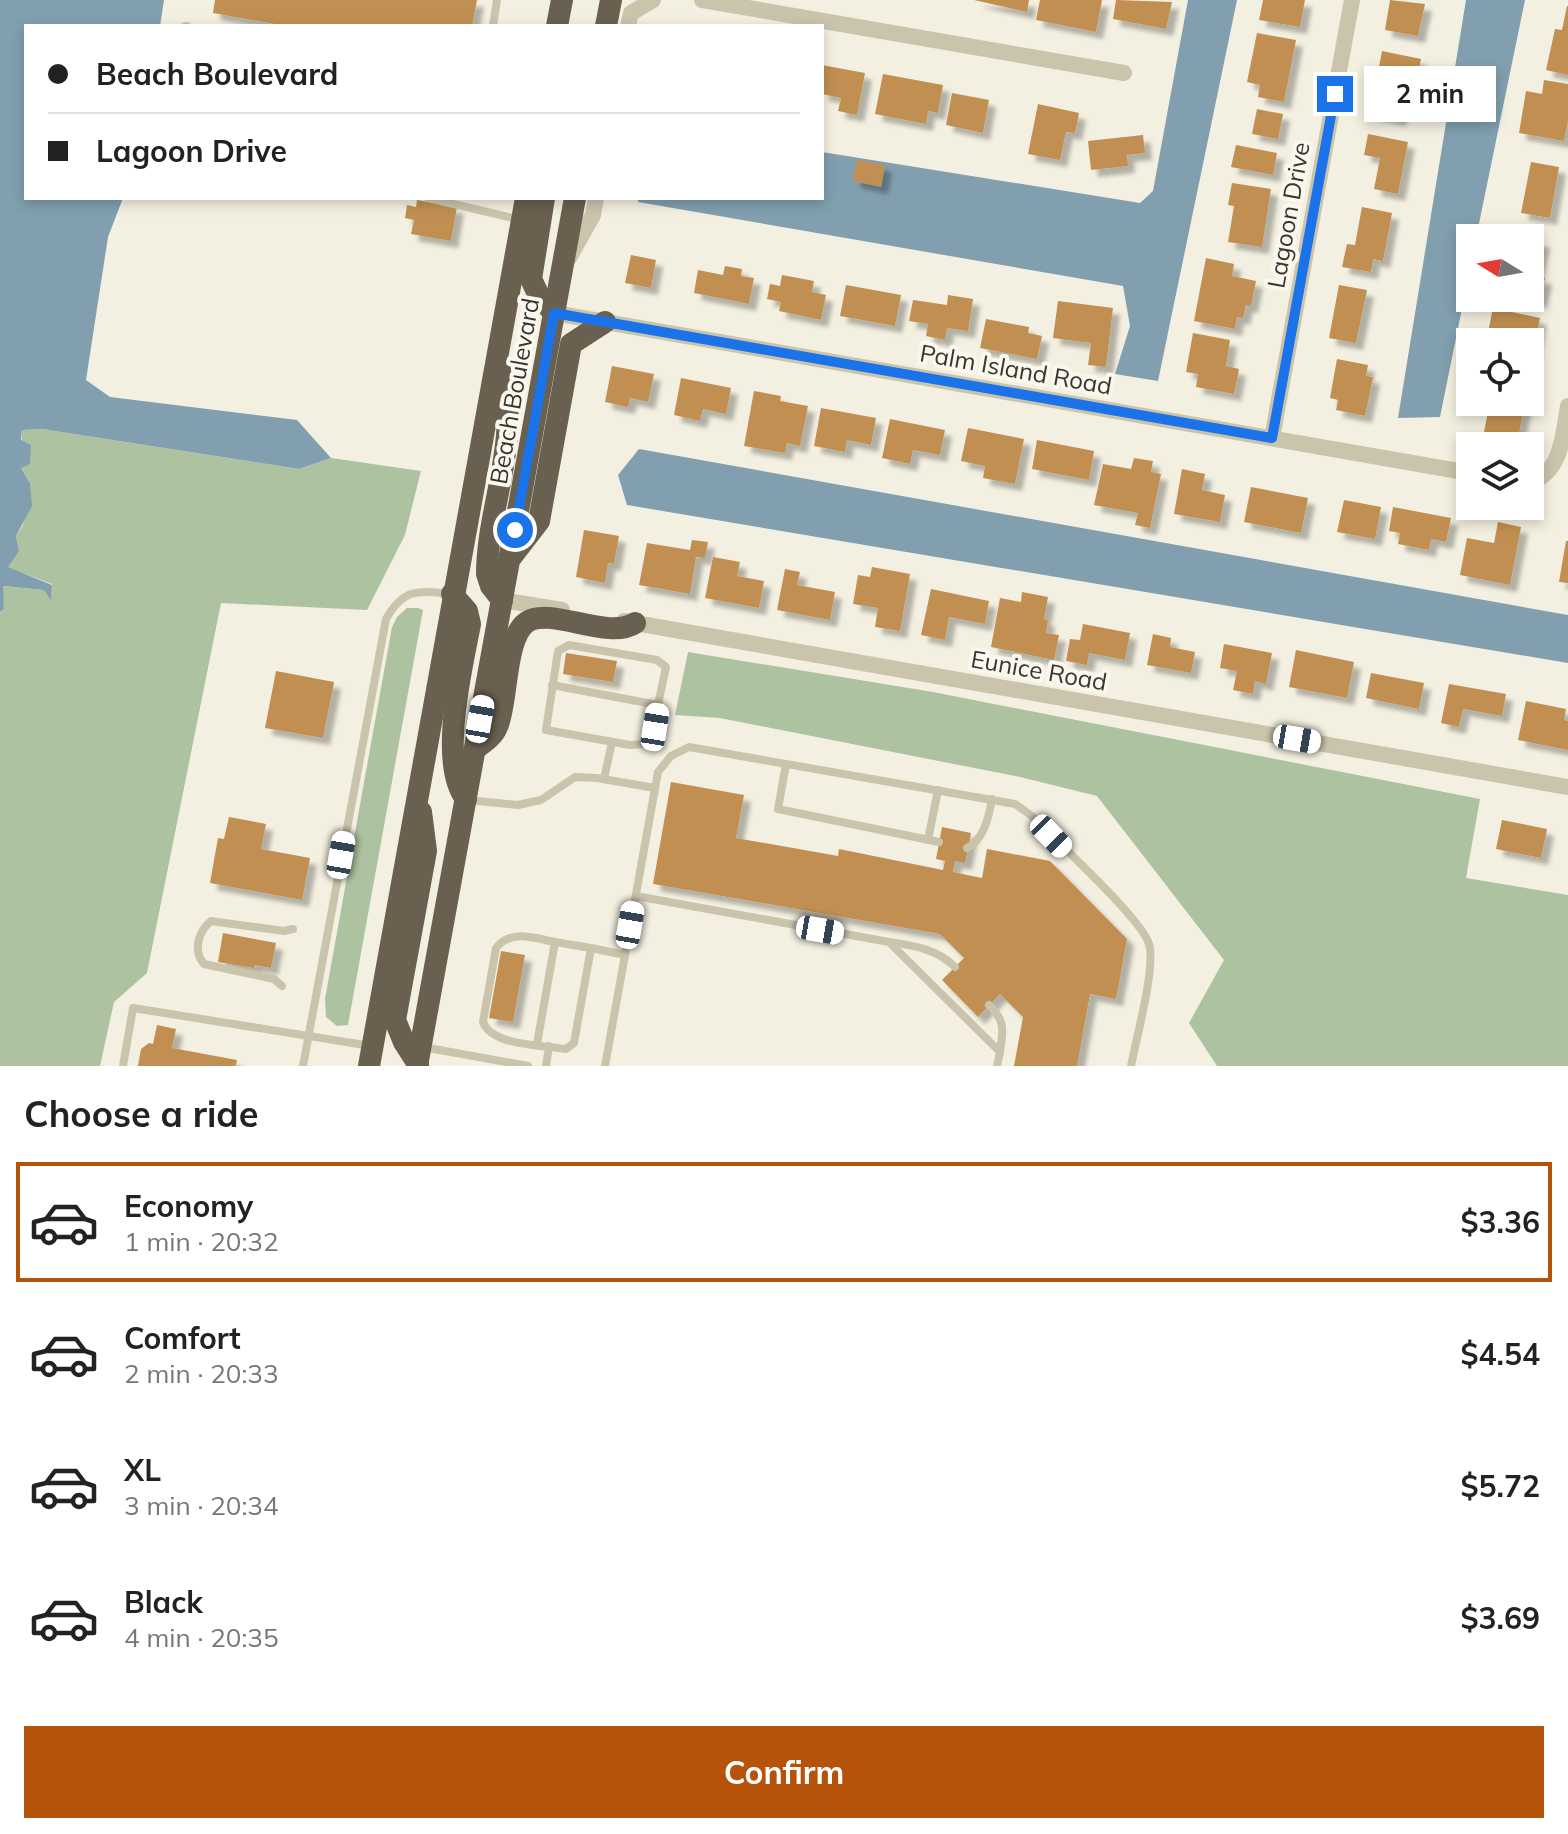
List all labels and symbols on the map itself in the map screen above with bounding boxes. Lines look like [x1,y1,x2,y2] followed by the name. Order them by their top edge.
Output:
[1363,66,1495,122] callout: 2 min
[1317,76,1353,112] route end
[1260,140,1316,290] street label: Lagoon Drive
[1456,224,1544,312] north arrow
[483,296,545,486] street label: Beach Boulevard
[918,337,1114,401] street label: Palm Island Road
[497,512,533,548] route start
[969,643,1109,697] street label: Eunice Road
[464,693,496,745] car
[639,701,671,753] car
[1271,723,1323,755] car
[1026,810,1076,862] car
[325,829,357,881] car
[614,899,646,951] car
[794,914,846,946] car

